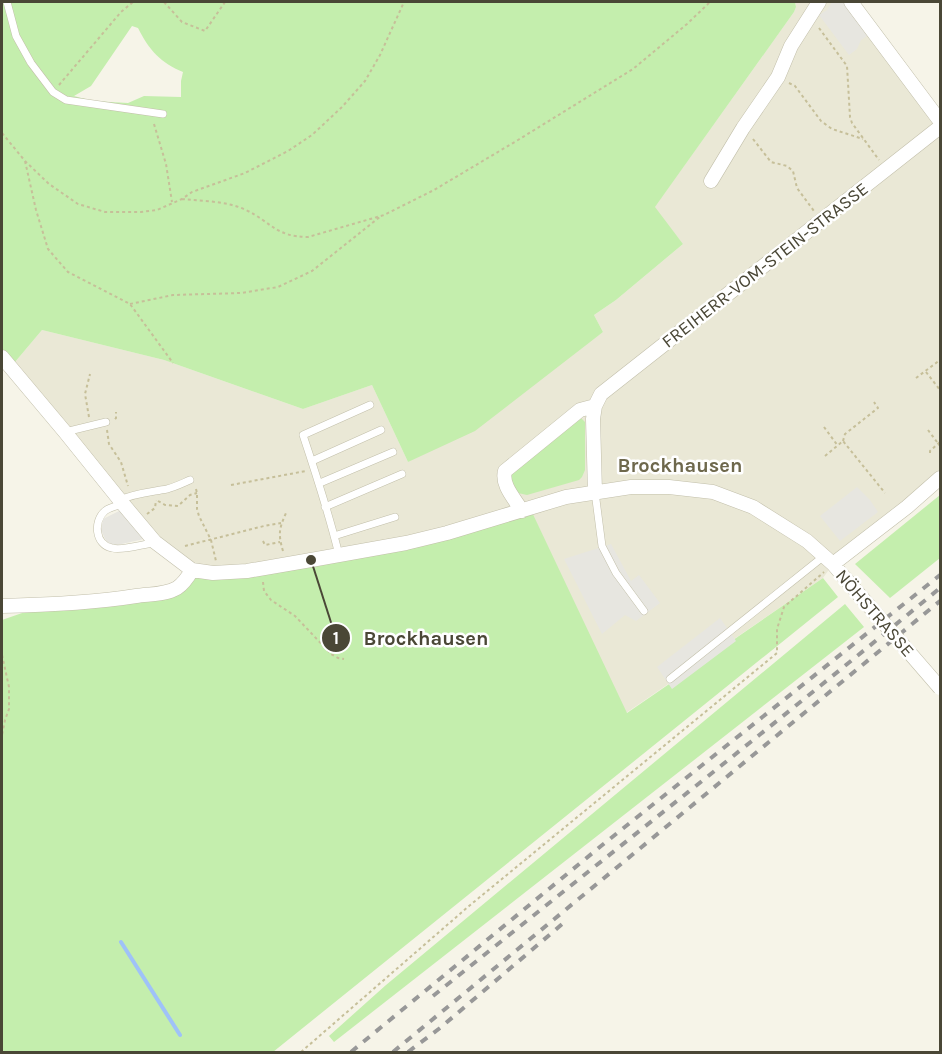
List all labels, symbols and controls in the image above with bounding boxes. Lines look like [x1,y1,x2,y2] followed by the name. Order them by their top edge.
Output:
[657,178,873,352] street label: FREIHERR-VOM-STEIN-STRASSE
[618,454,742,477] district label: Brockhausen
[831,565,919,661] street label: NÖHSTRASSE
[321,619,500,657] callout: Brockhausen
[333,627,339,649] text: 1
[364,627,488,650] text: Brockhausen

